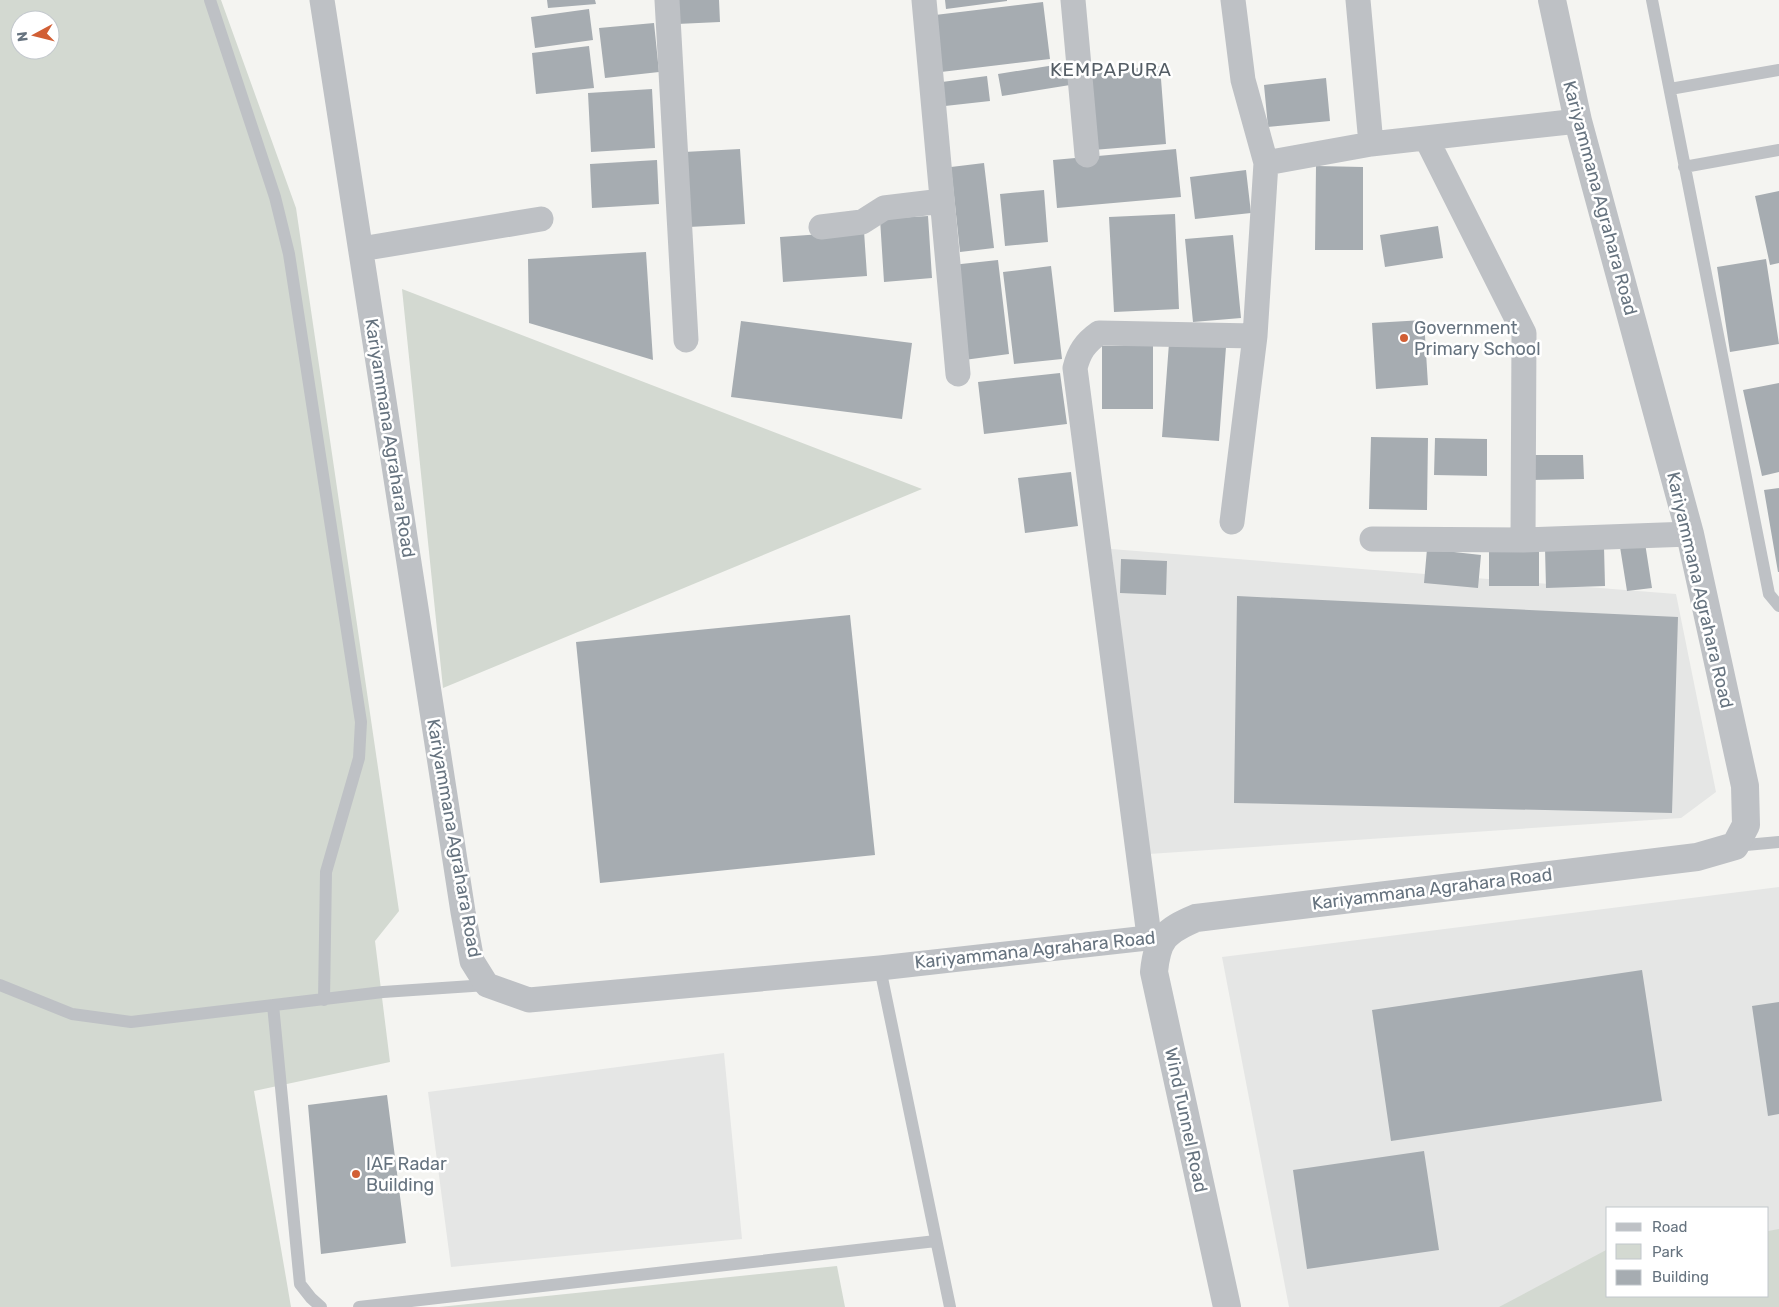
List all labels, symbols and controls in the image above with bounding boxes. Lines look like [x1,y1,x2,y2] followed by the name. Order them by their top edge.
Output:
[10,10,60,60] north arrow
[14,30,32,43] text: N
[1050,58,1172,81] district label: KEMPAPURA
[1558,78,1642,318] street label: Kariyammana Agrahara Road
[360,317,420,559] street label: Kariyammana Agrahara Road
[1414,317,1541,360] place label: Government Primary School
[1398,332,1410,344] marker: Government Primary School
[1662,470,1738,710] street label: Kariyammana Agrahara Road
[422,717,486,959] street label: Kariyammana Agrahara Road
[1311,863,1553,915] street label: Kariyammana Agrahara Road
[914,926,1156,974] street label: Kariyammana Agrahara Road
[1160,1046,1212,1194] street label: Wind Tunnel Road
[366,1153,447,1196] place label: IAF Radar Building
[350,1168,362,1180] marker: IAF Radar Building
[1606,1207,1769,1297] legend
[1652,1218,1688,1236] text: Road
[1652,1243,1683,1261] text: Park
[1652,1268,1709,1286] text: Building

